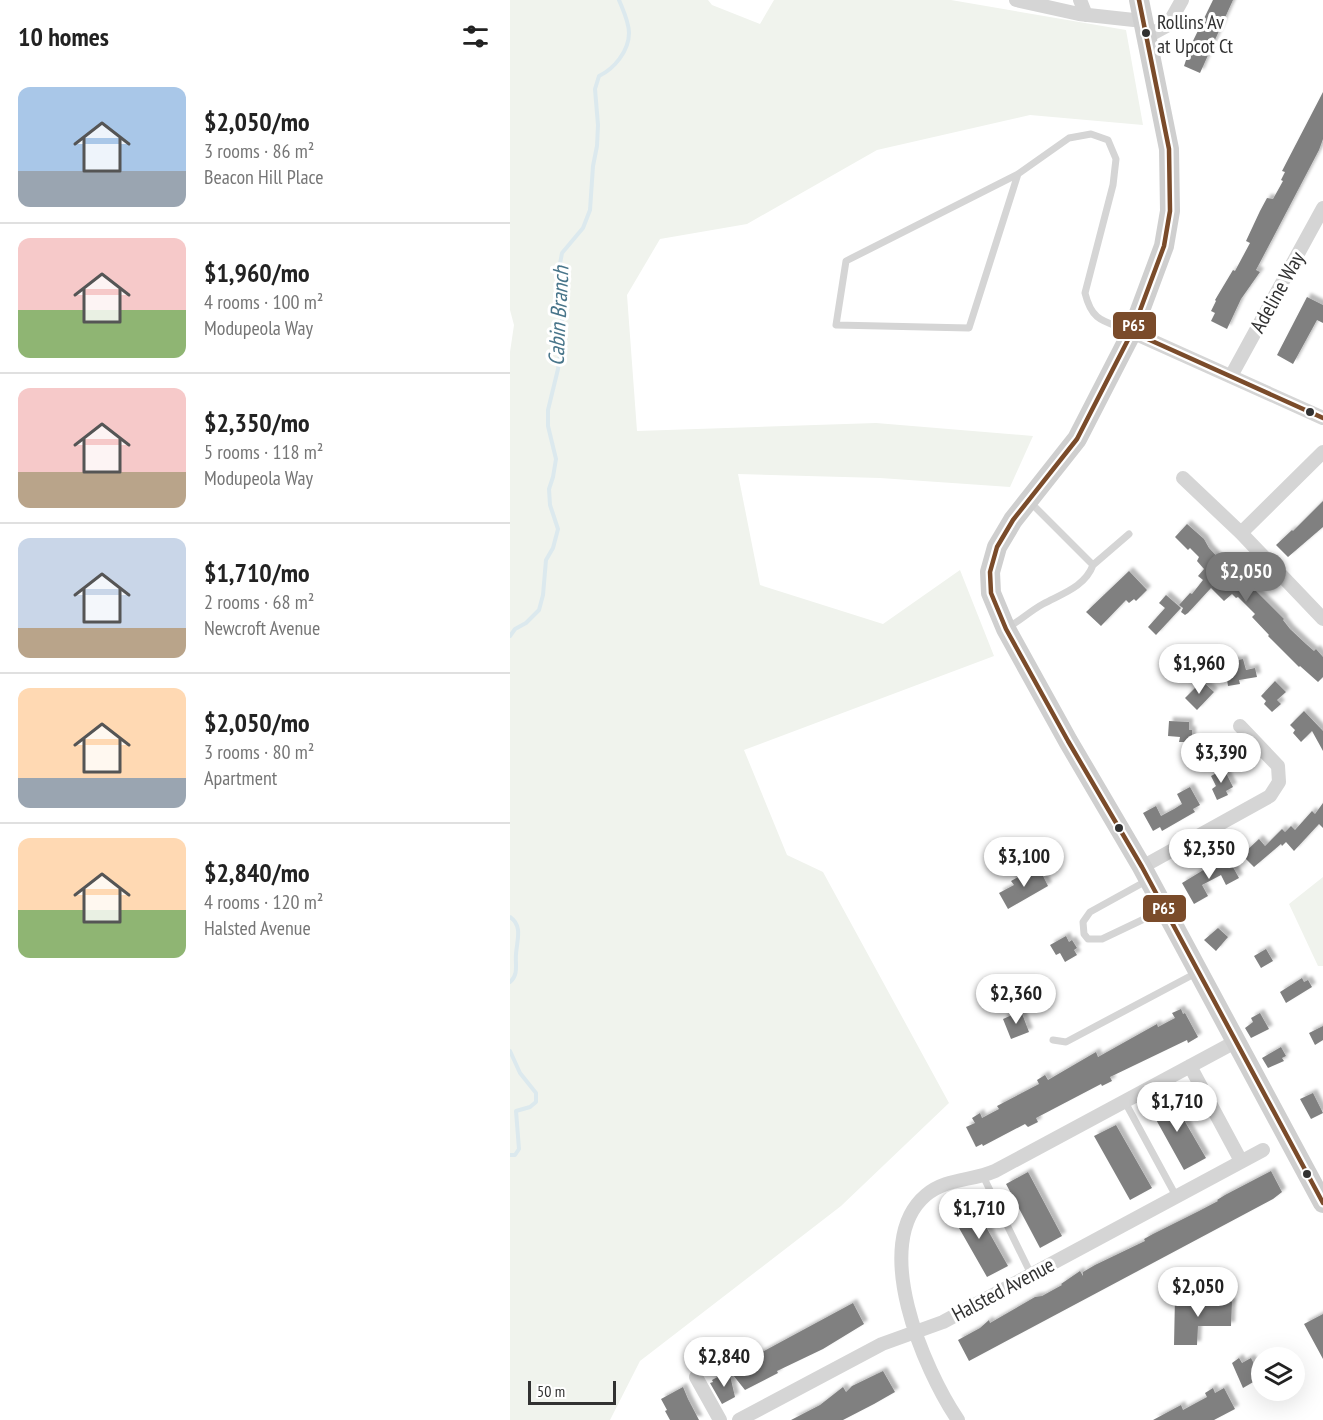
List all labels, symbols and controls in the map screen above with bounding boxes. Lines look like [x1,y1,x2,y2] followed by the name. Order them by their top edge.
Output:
[1157,9,1234,59] place label: Rollins Av at Upcot Ct
[18,20,109,53] text: 10 homes
[459,20,492,53] icon: filters
[1140,27,1152,39] marker: Rollins Av at Upcot Ct
[204,105,310,138] text: $2,050/mo
[66,111,138,183] icon: home
[204,138,314,164] text: 3 rooms · 86 m²
[204,164,323,190] text: Beacon Hill Place
[1244,247,1310,337] street label: Adeline Way
[204,256,310,289] text: $1,960/mo
[66,262,138,334] icon: home
[541,264,575,366] water label: Cabin Branch
[204,289,323,315] text: 4 rooms · 100 m²
[1112,311,1157,340] line badge: P65
[204,315,313,341] text: Modupeola Way
[1123,315,1145,335] text: P65
[204,406,310,439] text: $2,350/mo
[1304,406,1316,418] unlabelled marker
[66,412,138,484] icon: home
[204,439,323,465] text: 5 rooms · 118 m²
[204,465,313,491] text: Modupeola Way
[1197,552,1295,603] pin: $2,050
[204,556,310,589] text: $1,710/mo
[1220,558,1272,584] text: $2,050
[66,562,138,634] icon: home
[204,589,314,615] text: 2 rooms · 68 m²
[204,615,320,641] text: Newcroft Avenue
[1150,644,1248,695] pin: $1,960
[1173,650,1225,676] text: $1,960
[204,706,310,739] text: $2,050/mo
[66,712,138,784] icon: home
[1172,733,1270,784] pin: $3,390
[204,739,314,765] text: 3 rooms · 80 m²
[1195,739,1247,765] text: $3,390
[204,765,277,791] text: Apartment
[1113,822,1125,834] unlabelled marker
[1160,829,1258,880] pin: $2,350
[1183,835,1235,861] text: $2,350
[975,837,1073,888] pin: $3,100
[998,843,1050,869] text: $3,100
[204,856,310,889] text: $2,840/mo
[66,862,138,934] icon: home
[204,889,323,915] text: 4 rooms · 120 m²
[1142,894,1187,923] line badge: P65
[1153,898,1175,918] text: P65
[204,915,311,941] text: Halsted Avenue
[967,974,1065,1025] pin: $2,360
[990,980,1042,1006] text: $2,360
[1128,1082,1226,1133] pin: $1,710
[1151,1088,1203,1114] text: $1,710
[1301,1168,1313,1180] unlabelled marker
[930,1189,1028,1240] pin: $1,710
[953,1195,1005,1221] text: $1,710
[947,1251,1059,1327] street label: Halsted Avenue
[1149,1267,1247,1318] pin: $2,050
[1172,1273,1224,1299] text: $2,050
[675,1337,773,1388] pin: $2,840
[698,1343,750,1369] text: $2,840
[1251,1347,1305,1401] map controls
[1251,1347,1305,1401] button: layers
[528,1378,616,1406] scale bar
[537,1381,565,1401] text: 50 m

